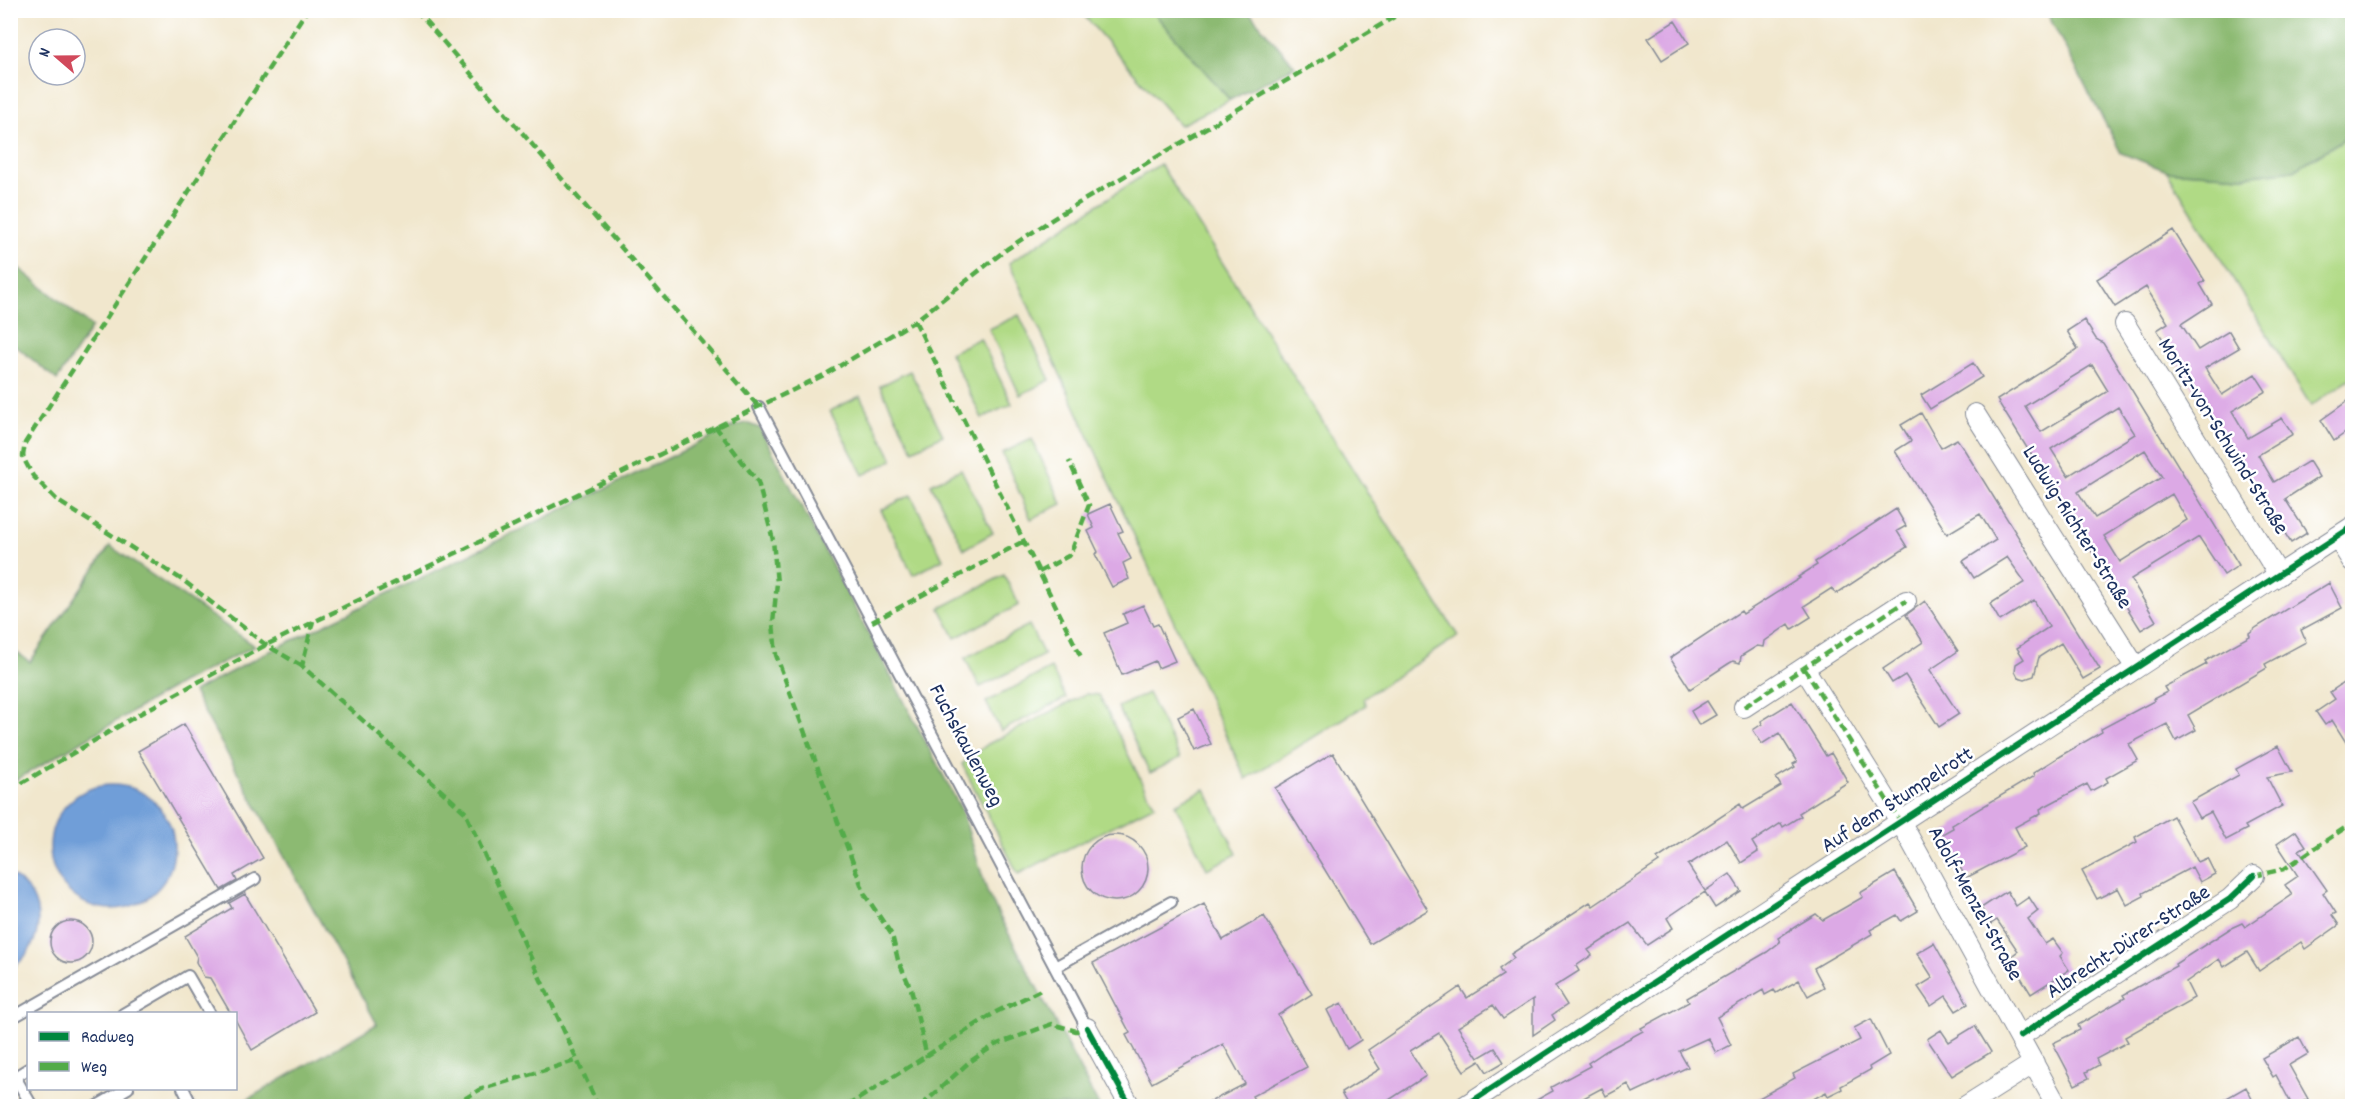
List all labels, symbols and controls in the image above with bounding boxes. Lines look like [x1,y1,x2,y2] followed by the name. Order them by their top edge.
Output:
[27,27,87,87] north arrow
[33,45,57,60] text: N
[2149,333,2295,541] street label: Moritz-von-Schwind-Straße
[2013,440,2139,616] street label: Ludwig-Richter-Straße
[920,679,1010,813] street label: Fuchskaulenweg
[1816,740,1980,862] street label: Auf dem Stumpelrott
[1919,821,2029,987] street label: Adolf-Menzel-Straße
[2041,878,2217,1008] street label: Albrecht-Dürer-Straße
[27,1012,237,1090] legend
[81,1026,134,1051] text: Radweg
[81,1056,107,1081] text: Weg

